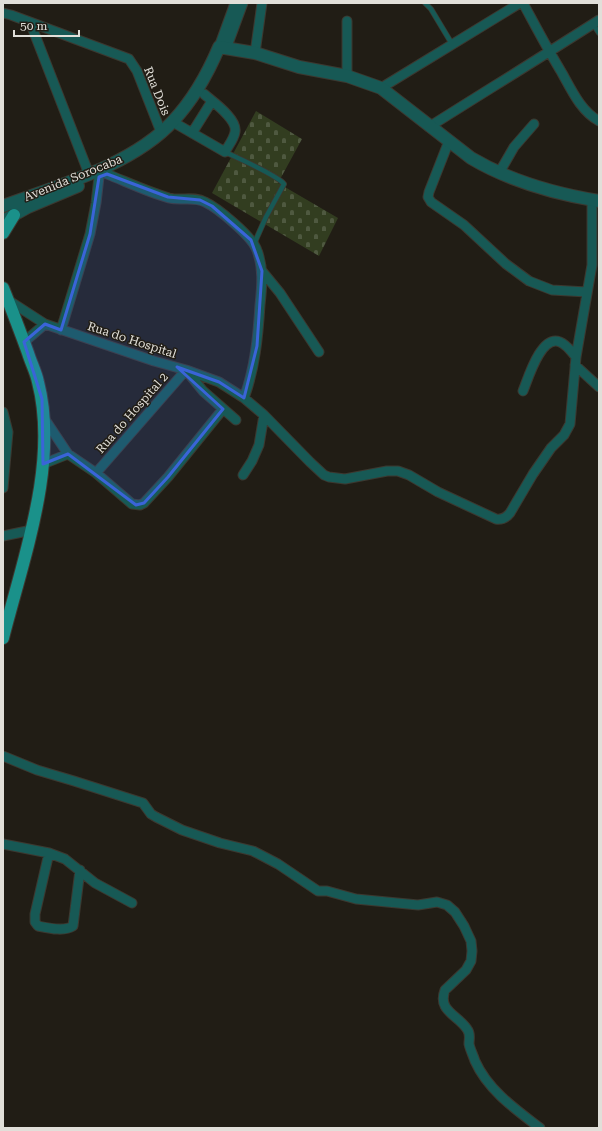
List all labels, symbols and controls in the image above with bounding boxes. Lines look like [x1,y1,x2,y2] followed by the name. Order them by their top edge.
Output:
[14,12,79,38] scale bar
[20,19,47,33] text: 50 m
[141,65,173,118] street label: Rua Dois
[22,152,125,204] street label: Avenida Sorocaba
[86,319,178,361] street label: Rua do Hospital
[93,370,171,456] street label: Rua do Hospital 2

